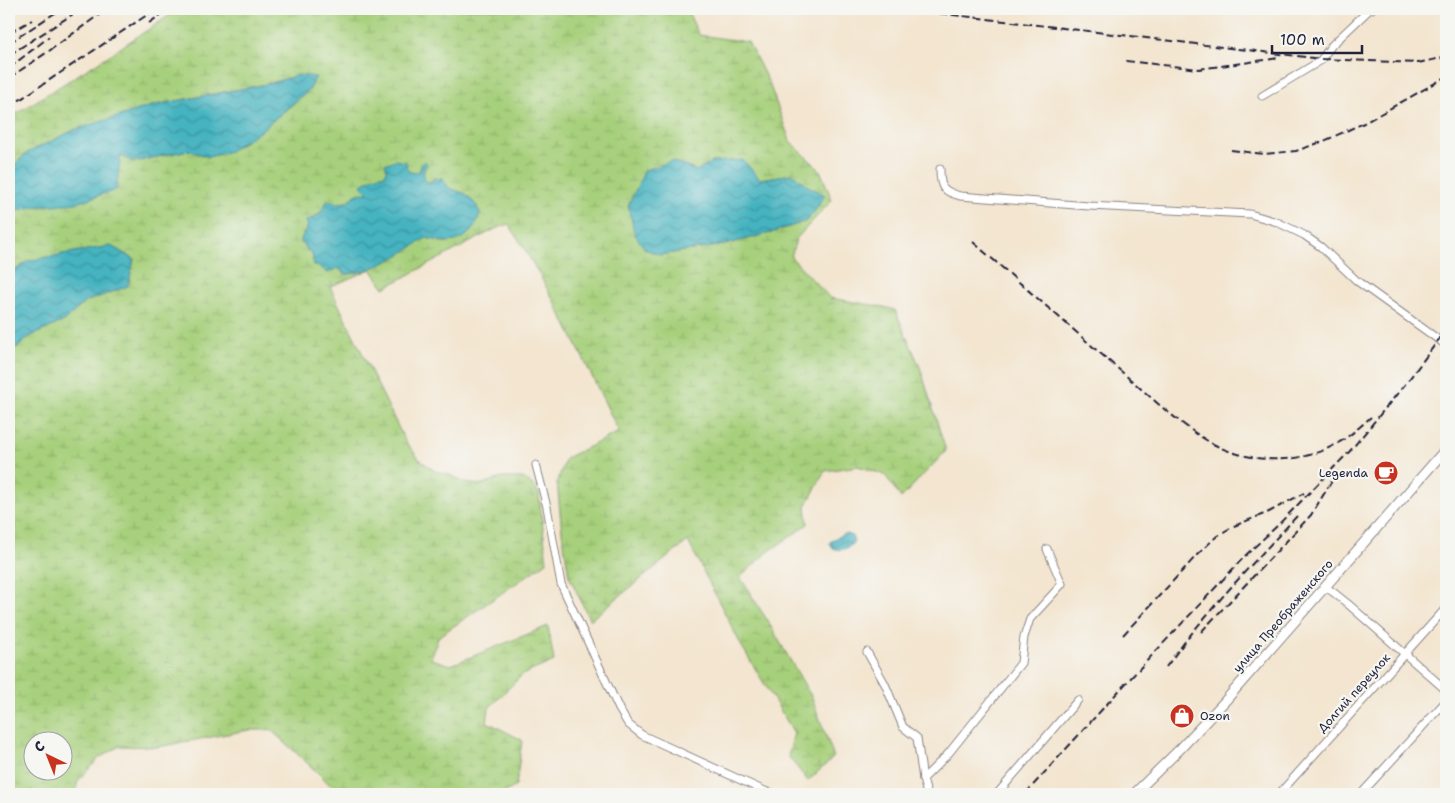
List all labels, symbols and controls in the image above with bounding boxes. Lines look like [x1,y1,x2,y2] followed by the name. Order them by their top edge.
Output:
[1272,22,1362,54] scale bar
[1280,30,1325,50] text: 100 m
[1373,460,1399,486] cafe icon: Legenda
[1319,465,1369,481] place label: Legenda
[1230,556,1336,676] street label: улица Преображенского
[1314,650,1394,736] street label: Долгий переулок
[1169,703,1195,729] shop icon: Ozon
[1200,708,1230,724] place label: Ozon
[22,730,72,780] north arrow
[30,737,48,756] text: С

